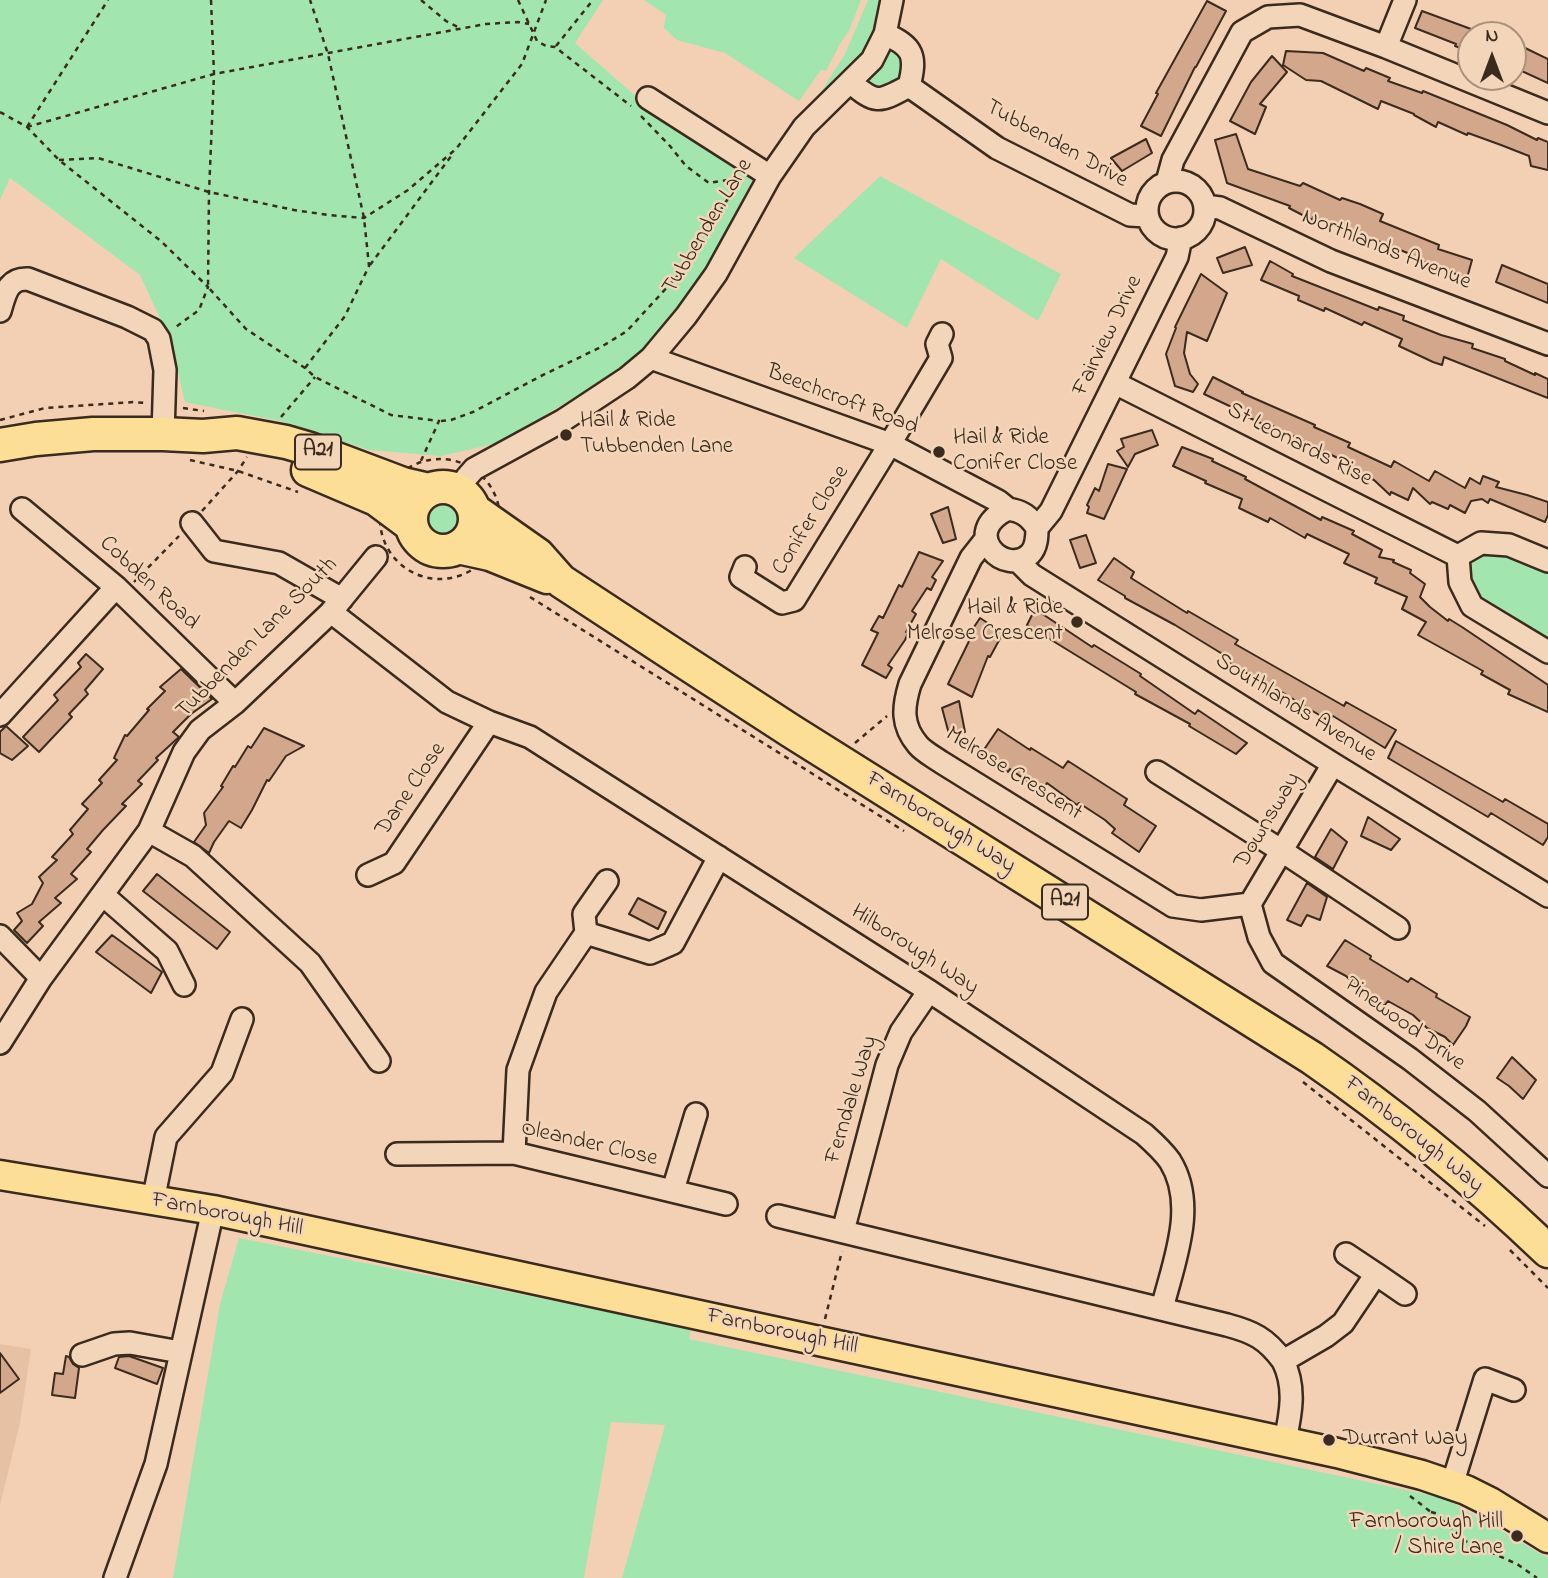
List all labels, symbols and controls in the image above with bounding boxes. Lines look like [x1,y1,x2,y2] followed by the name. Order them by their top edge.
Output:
[1457,21,1527,91] north arrow
[1486,23,1498,50] text: N
[980,95,1132,195] street label: Tubbenden Drive
[658,154,760,300] street label: Tubbenden Lane
[1297,204,1475,298] street label: Northlands Avenue
[1068,271,1150,401] street label: Fairview Drive
[762,359,922,443] street label: Beechcroft Road
[1222,398,1376,494] street label: St Leonards Rise
[580,408,733,462] place label: Hail & Ride Tubbenden Lane
[953,425,1077,479] place label: Hail & Ride Conifer Close
[558,427,574,443] marker: Hail & Ride Tubbenden Lane
[295,434,341,470] road number: A21
[931,444,947,460] marker: Hail & Ride Conifer Close
[767,461,857,581] street label: Conifer Close
[92,531,204,637] street label: Cobden Road
[171,552,345,726] street label: Tubbenden Lane South
[907,595,1063,649] place label: Hail & Ride Melrose Crescent
[1069,614,1085,630] marker: Hail & Ride Melrose Crescent
[1209,648,1381,770] street label: Southlands Avenue
[939,722,1087,828] street label: Melrose Crescent
[371,738,453,842] street label: Dane Close
[860,767,1020,881] street label: Farnborough Way
[1230,768,1308,874] street label: Downsway
[1042,884,1088,920] road number: A21
[845,899,983,1003] street label: Hilborough Way
[1338,972,1470,1078] street label: Pinewood Drive
[821,1033,885,1167] street label: Ferndale Way
[1338,1071,1488,1201] street label: Farnborough Way
[518,1116,660,1174] street label: Oleander Close
[149,1188,305,1244] street label: Farnborough Hill
[704,1304,860,1362] street label: Farnborough Hill
[1343,1426,1467,1454] place label: Durrant Way
[1321,1432,1337,1448] marker: Durrant Way
[1350,1509,1503,1563] place label: Farnborough Hill / Shire Lane
[1509,1528,1525,1544] marker: Farnborough Hill / Shire Lane

